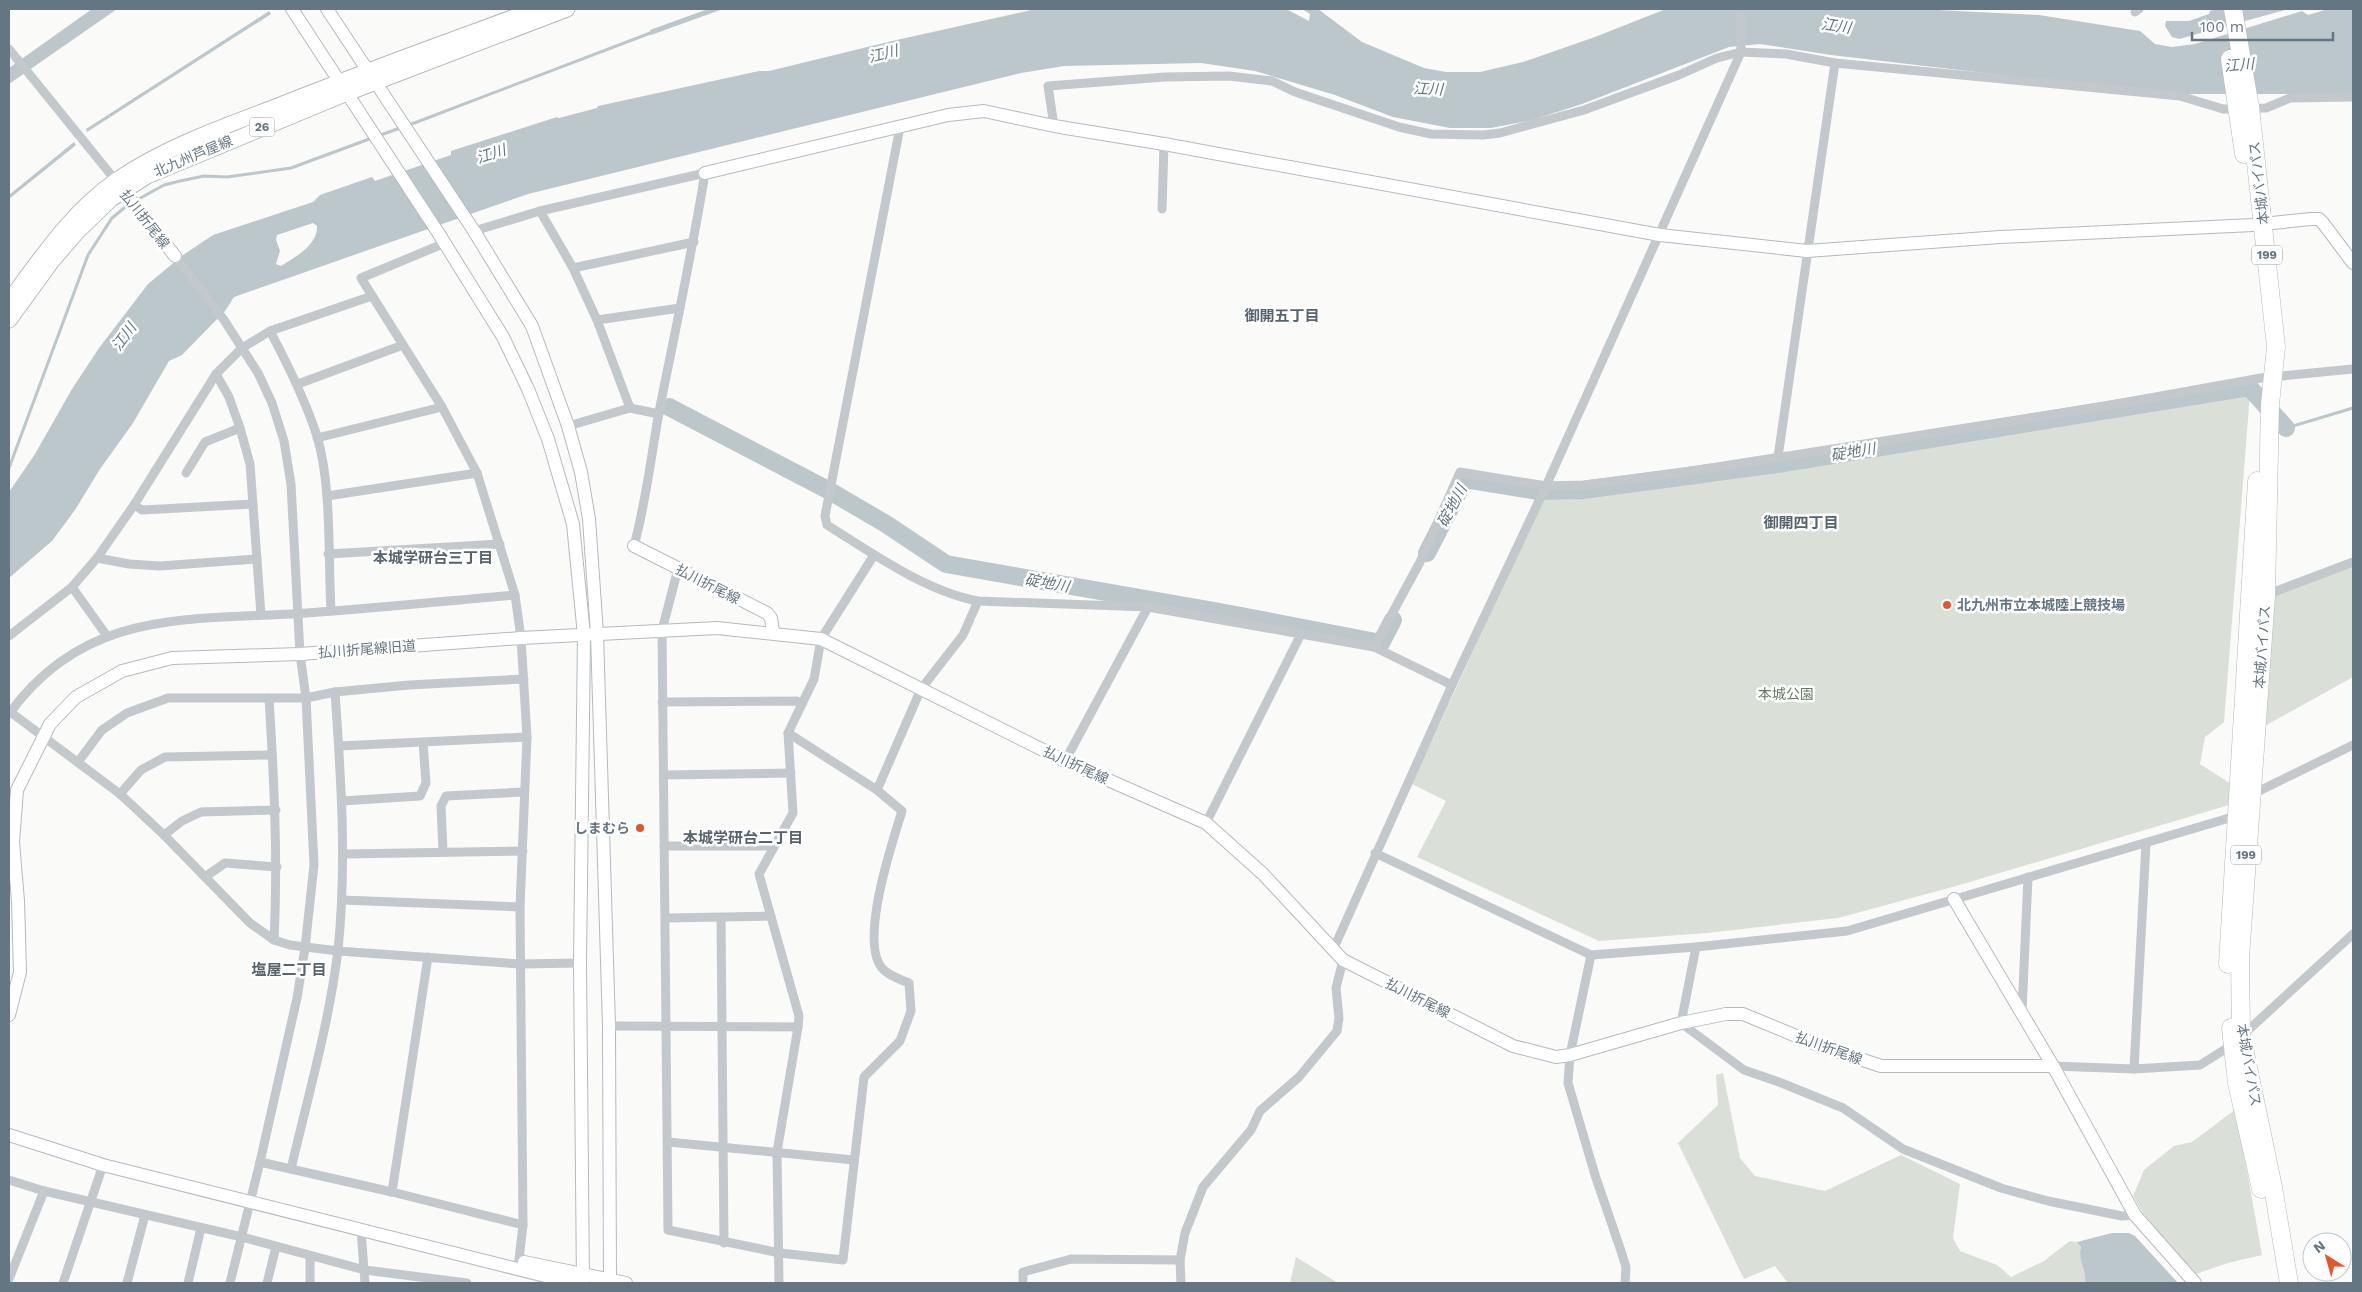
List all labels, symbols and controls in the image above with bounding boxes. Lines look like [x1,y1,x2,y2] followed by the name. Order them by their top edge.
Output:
[2192,10,2333,42] scale bar
[1820,15,1854,37] water label: 江川
[2200,18,2244,36] text: 100 m
[866,41,902,66] water label: 江川
[2223,55,2257,75] water label: 江川
[1413,79,1445,99] water label: 江川
[250,118,274,136] road number: 26
[151,132,235,180] street label: 北九州芦屋線
[474,140,510,167] water label: 江川
[2246,140,2272,226] street label: 本城バイパス
[117,186,173,252] street label: 払川折尾線
[2252,246,2282,264] road number: 199
[1244,307,1320,325] district label: 御開五丁目
[108,318,141,354] water label: 江川
[1829,439,1879,464] water label: 碇地川
[1433,480,1471,530] water label: 碇地川
[1763,514,1839,532] district label: 御開四丁目
[373,549,493,567] district label: 本城学研台三丁目
[673,561,743,607] street label: 払川折尾線
[1023,570,1073,596] water label: 碇地川
[1957,597,2125,613] place label: 北九州市立本城陸上競技場
[1941,599,1953,611] marker: 北九州市立本城陸上競技場
[2251,605,2273,689] street label: 本城バイパス
[318,638,416,660] street label: 払川折尾線旧道
[1758,686,1814,702] park label: 本城公園
[1041,743,1111,787] street label: 払川折尾線
[574,820,630,836] place label: しまむら
[634,822,646,834] marker: しまむら
[683,829,803,847] district label: 本城学研台二丁目
[2231,846,2261,864] road number: 199
[251,961,327,979] district label: 塩屋二丁目
[1383,975,1453,1021] street label: 払川折尾線
[2234,1022,2264,1108] street label: 本城バイパス
[1793,1029,1865,1067] street label: 払川折尾線
[2302,1232,2352,1282] north arrow
[2310,1237,2328,1256] text: N

